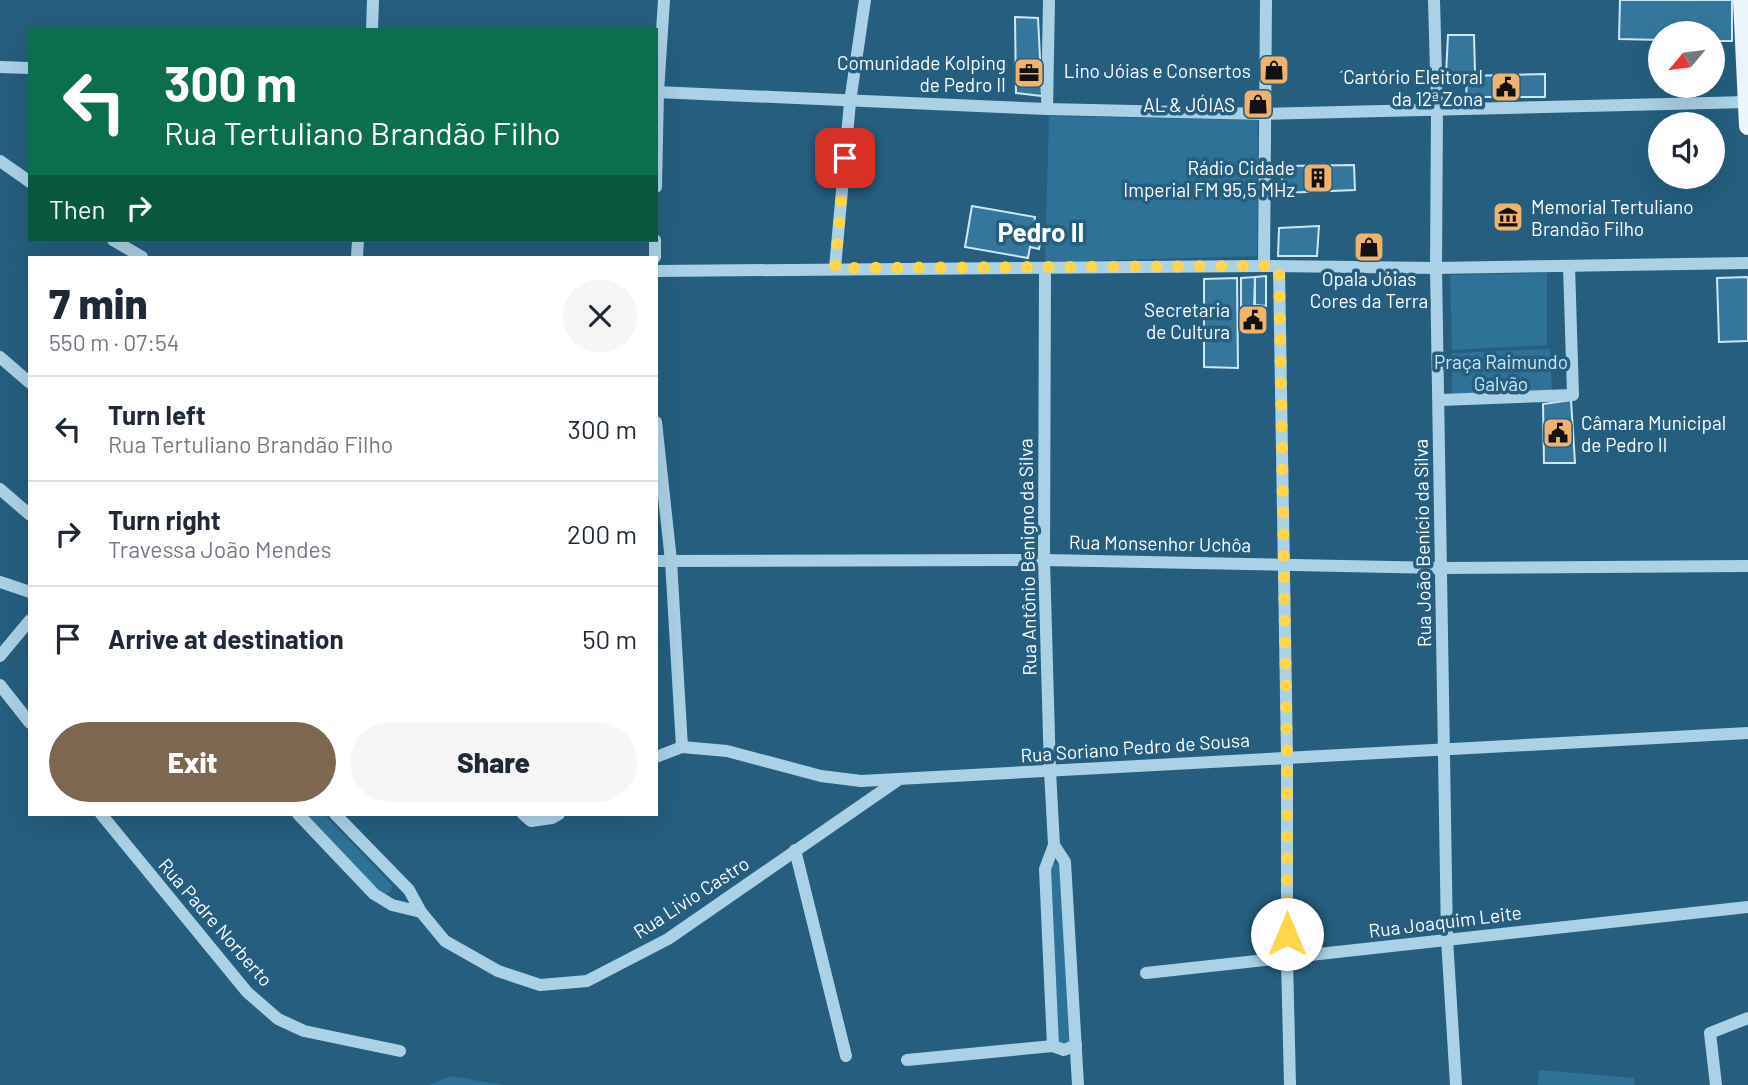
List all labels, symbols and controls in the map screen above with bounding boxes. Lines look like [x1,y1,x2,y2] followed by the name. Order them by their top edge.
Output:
[1648,21,1726,98] north arrow
[1648,21,1725,189] map controls
[837,51,1006,96] place label: Comunidade Kolping de Pedro II
[164,53,297,112] text: 300 m
[1257,53,1291,87] shop icon: Lino Jóias e Consertos
[49,56,140,147] icon: left
[1012,56,1046,90] office icon: Comunidade Kolping de Pedro II
[1064,59,1251,82] place label: Lino Jóias e Consertos
[1339,65,1483,110] place label: ´Cartório Eleitoral da 12ª Zona
[1489,70,1523,104] public building icon: ´Cartório Eleitoral da 12ª Zona
[1241,87,1275,121] shop icon: AL & JÓIAS
[1143,93,1235,116] place label: AL & JÓIAS
[1648,112,1725,189] button: sound
[164,113,561,151] text: Rua Tertuliano Brandão Filho
[815,128,875,188] pin
[826,139,864,177] icon: arrive
[1123,156,1295,201] place label: Rádio Cidade Imperial FM 95,5 MHz
[1301,161,1335,195] building icon: Rádio Cidade Imperial FM 95,5 MHz
[120,189,158,227] icon: right
[49,193,106,224] text: Then
[1531,195,1694,240] place label: Memorial Tertuliano Brandão Filho
[1491,200,1525,234] museum icon: Memorial Tertuliano Brandão Filho
[998,216,1084,247] district label: Pedro II
[1352,230,1386,264] shop icon: Opala Jóias Cores da Terra
[1310,267,1428,312] place label: Opala Jóias Cores da Terra
[49,277,148,327] text: 7 min
[563,279,637,353] button: close
[1144,298,1230,343] place label: Secretaria de Cultura
[1236,303,1270,337] public building icon: Secretaria de Cultura
[49,328,179,356] text: 550 m · 07:54
[1434,350,1568,395] park label: Praça Raimundo Galvão
[108,399,206,430] text: Turn left
[49,410,87,448] icon: left
[1581,411,1726,456] place label: Câmara Municipal de Pedro II
[568,413,637,444] text: 300 m
[1541,416,1575,450] public building icon: Câmara Municipal de Pedro II
[108,430,393,458] text: Rua Tertuliano Brandão Filho
[1013,438,1041,676] street label: Rua Antônio Benigno da Silva
[1409,439,1435,647] street label: Rua João Benício da Silva
[108,504,221,535] text: Turn right
[49,515,87,553] icon: right
[567,518,637,549] text: 200 m
[1069,530,1251,556] street label: Rua Monsenhor Uchôa
[108,535,332,563] text: Travessa João Mendes
[49,620,87,658] icon: arrive
[108,623,344,654] text: Arrive at destination
[582,623,637,654] text: 50 m
[49,722,336,802] button: Exit
[350,722,637,802] button: Share
[1020,728,1250,766] street label: Rua Soriano Pedro de Sousa
[629,851,753,943] street label: Rua Livio Castro
[154,853,278,991] street label: Rua Padre Norberto
[1250,897,1324,971] position arrow
[1367,900,1523,942] street label: Rua Joaquim Leite

